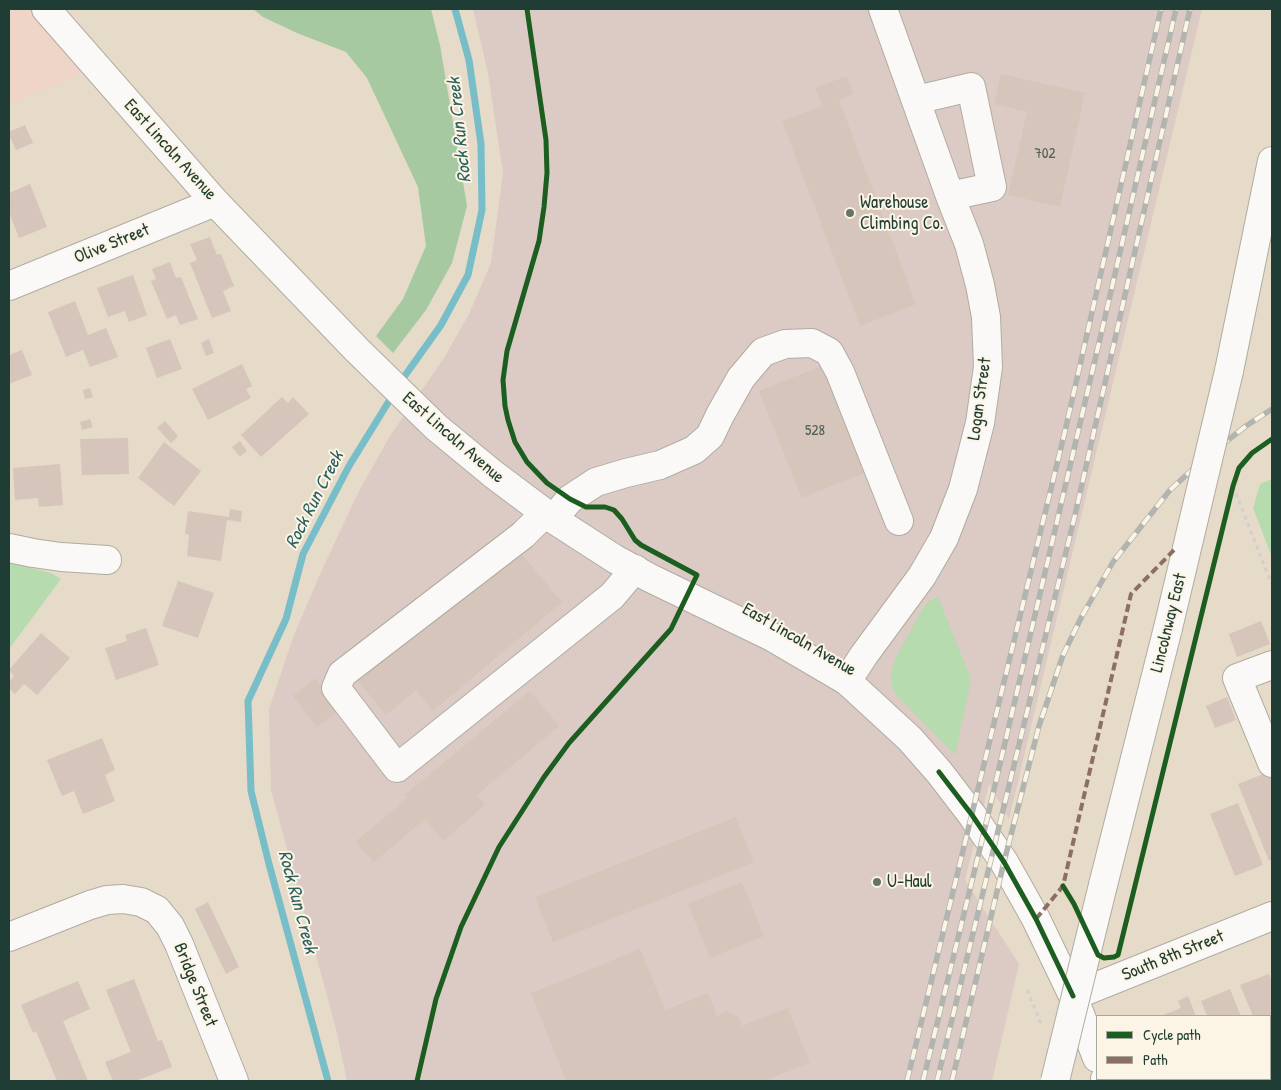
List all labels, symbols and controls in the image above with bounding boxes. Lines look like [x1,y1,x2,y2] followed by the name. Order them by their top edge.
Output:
[443,76,477,184] water label: Rock Run Creek
[119,95,221,205] street label: East Lincoln Avenue
[1034,145,1056,163] house number: 702
[860,192,944,234] place label: Warehouse Climbing Co.
[844,207,856,219] marker: Warehouse Climbing Co.
[71,219,153,269] street label: Olive Street
[964,356,996,442] street label: Logan Street
[398,388,508,488] street label: East Lincoln Avenue
[805,422,825,440] house number: 528
[281,448,349,552] water label: Rock Run Creek
[1146,571,1192,675] street label: Lincolnway East
[738,599,860,681] street label: East Lincoln Avenue
[272,848,322,956] water label: Rock Run Creek
[887,871,932,893] place label: U-Haul
[871,876,883,888] marker: U-Haul
[1119,926,1227,986] street label: South 8th Street
[168,940,222,1030] street label: Bridge Street
[1096,1015,1271,1080] legend
[1143,1024,1201,1045] text: Cycle path
[1143,1049,1168,1070] text: Path

